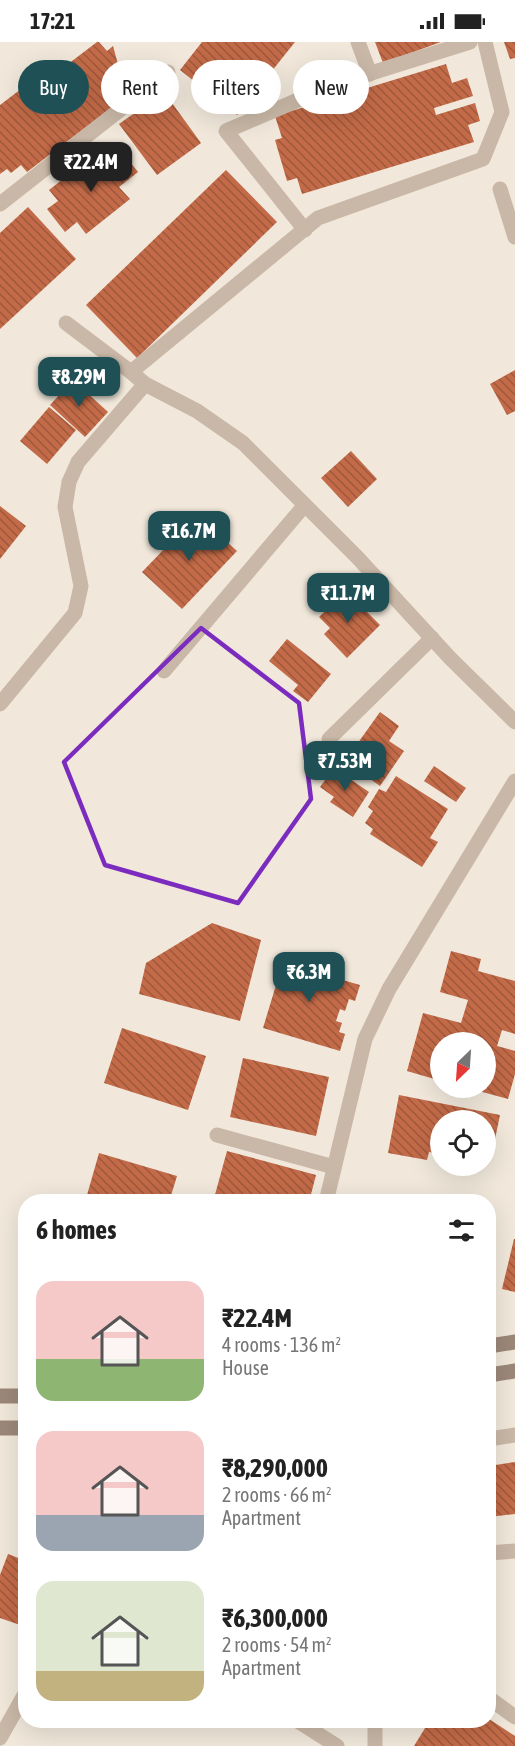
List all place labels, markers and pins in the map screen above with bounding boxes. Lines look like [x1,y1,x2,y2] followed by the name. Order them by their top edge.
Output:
[42,142,140,193] pin: ₹22.4M
[30,357,128,408] pin: ₹8.29M
[140,511,238,562] pin: ₹16.7M
[299,573,397,624] pin: ₹11.7M
[296,741,394,792] pin: ₹7.53M
[267,952,351,1003] pin: ₹6.3M

